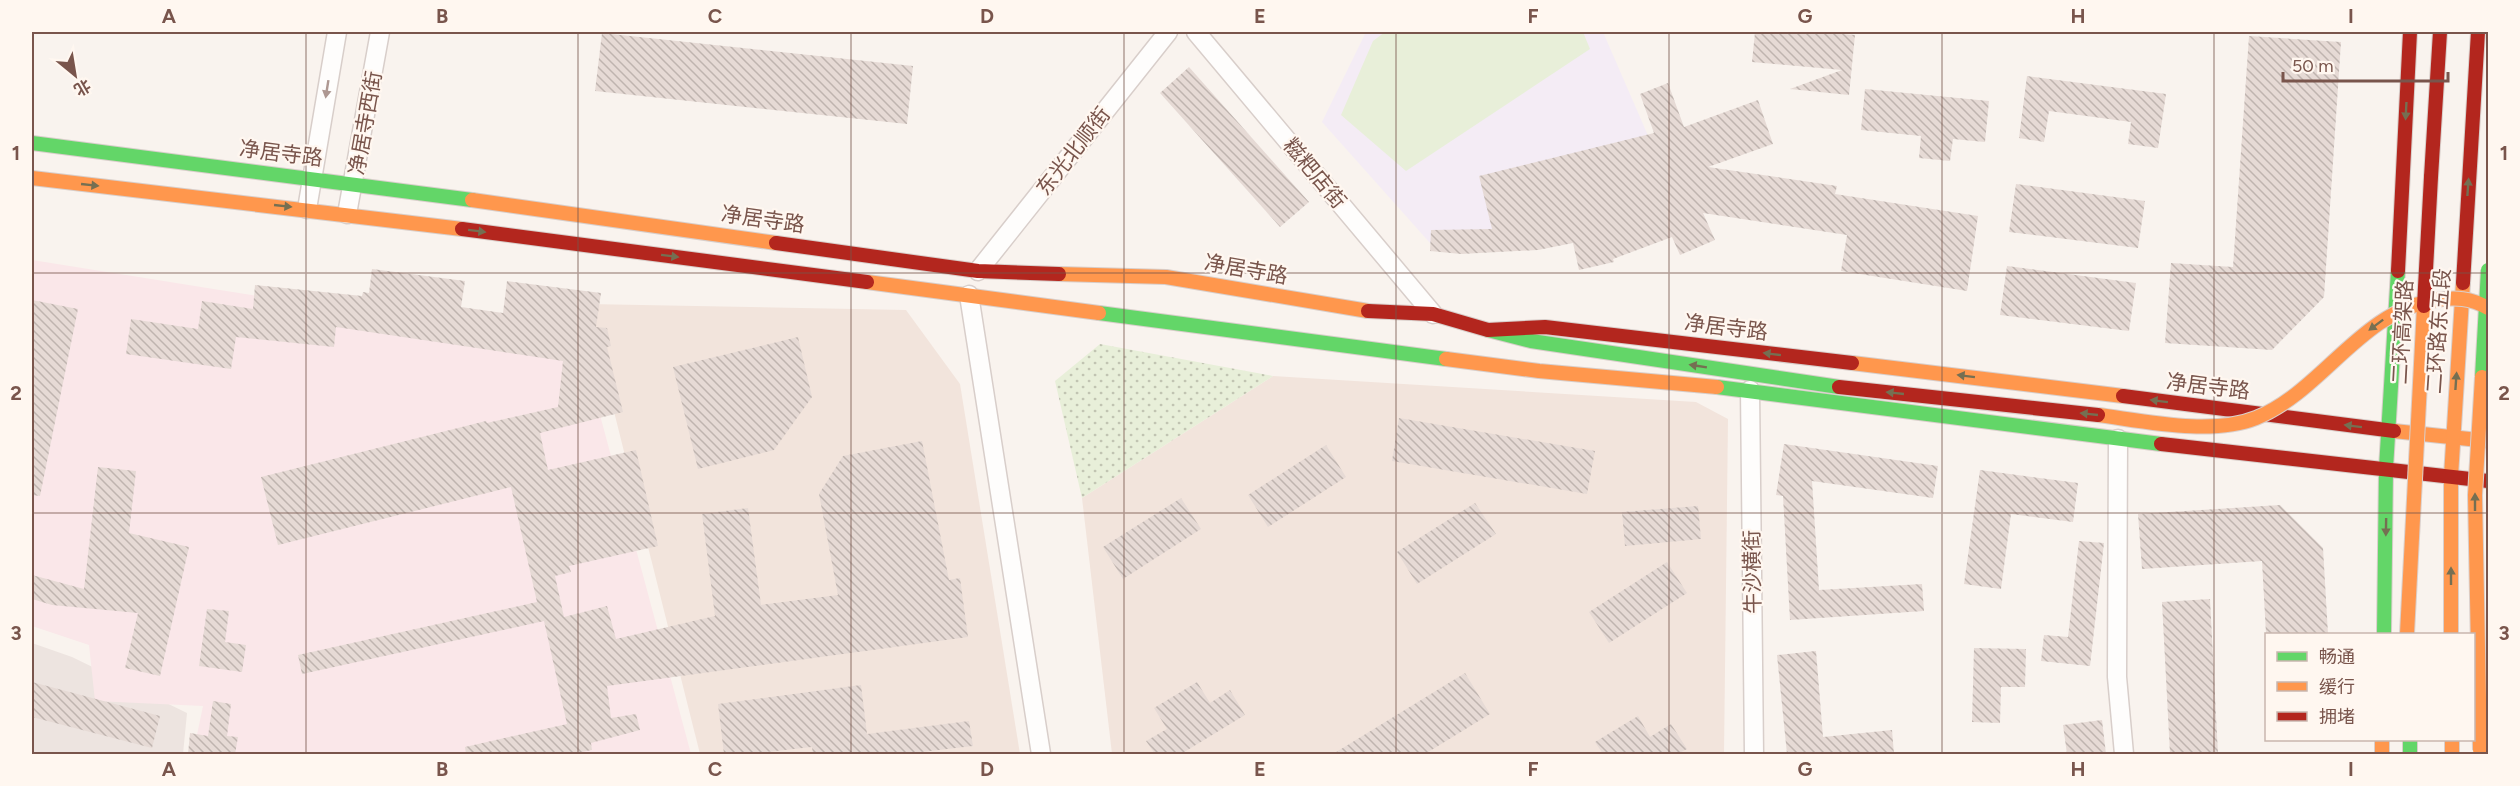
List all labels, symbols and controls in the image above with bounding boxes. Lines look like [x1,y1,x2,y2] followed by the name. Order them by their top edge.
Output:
[162,4,177,28] text: A
[436,4,448,28] text: B
[708,4,722,28] text: C
[980,4,994,28] text: D
[1254,4,1266,28] text: E
[1527,4,1539,28] text: F
[1798,4,1813,28] text: G
[2071,4,2086,28] text: H
[2348,4,2354,28] text: I
[45,45,105,105] north arrow
[2283,45,2448,83] scale bar
[2292,55,2334,77] text: 50 m
[344,69,386,177] street label: 净居寺西街
[71,75,94,100] text: 北
[323,80,332,99] one-way arrow
[2402,101,2411,120] one-way arrow
[1031,102,1115,200] street label: 东光北顺街
[1278,133,1352,213] street label: 糍粑店街
[238,135,324,171] street label: 净居寺路
[12,141,20,165] text: 1
[2500,141,2508,165] text: 1
[2464,177,2473,196] one-way arrow
[80,180,99,190] one-way arrow
[274,201,293,211] one-way arrow
[720,201,806,237] street label: 净居寺路
[467,226,486,236] one-way arrow
[1202,249,1290,289] street label: 净居寺路
[661,252,680,261] one-way arrow
[2421,267,2455,395] street label: 二环路东五段
[2387,279,2417,385] street label: 二环高架路
[1683,309,1769,345] street label: 净居寺路
[2368,318,2384,331] one-way arrow
[1762,349,1781,358] one-way arrow
[1689,362,1708,371] one-way arrow
[2165,368,2251,404] street label: 净居寺路
[1956,372,1975,381] one-way arrow
[2451,372,2461,391] one-way arrow
[10,381,22,405] text: 2
[2498,381,2510,405] text: 2
[1886,388,1905,398] one-way arrow
[2150,396,2169,405] one-way arrow
[2079,410,2098,419] one-way arrow
[2343,421,2362,431] one-way arrow
[2470,493,2480,512] one-way arrow
[2381,517,2390,536] one-way arrow
[1739,530,1765,614] street label: 牛沙横街
[2446,567,2456,586] one-way arrow
[10,621,22,645] text: 3
[2498,621,2510,645] text: 3
[2265,633,2475,741] legend
[2319,646,2355,668] text: 畅通
[2319,676,2355,698] text: 缓行
[2319,706,2355,728] text: 拥堵
[162,757,177,781] text: A
[436,757,448,781] text: B
[708,757,722,781] text: C
[980,757,994,781] text: D
[1254,757,1266,781] text: E
[1527,757,1539,781] text: F
[1798,757,1813,781] text: G
[2071,757,2086,781] text: H
[2348,757,2354,781] text: I

